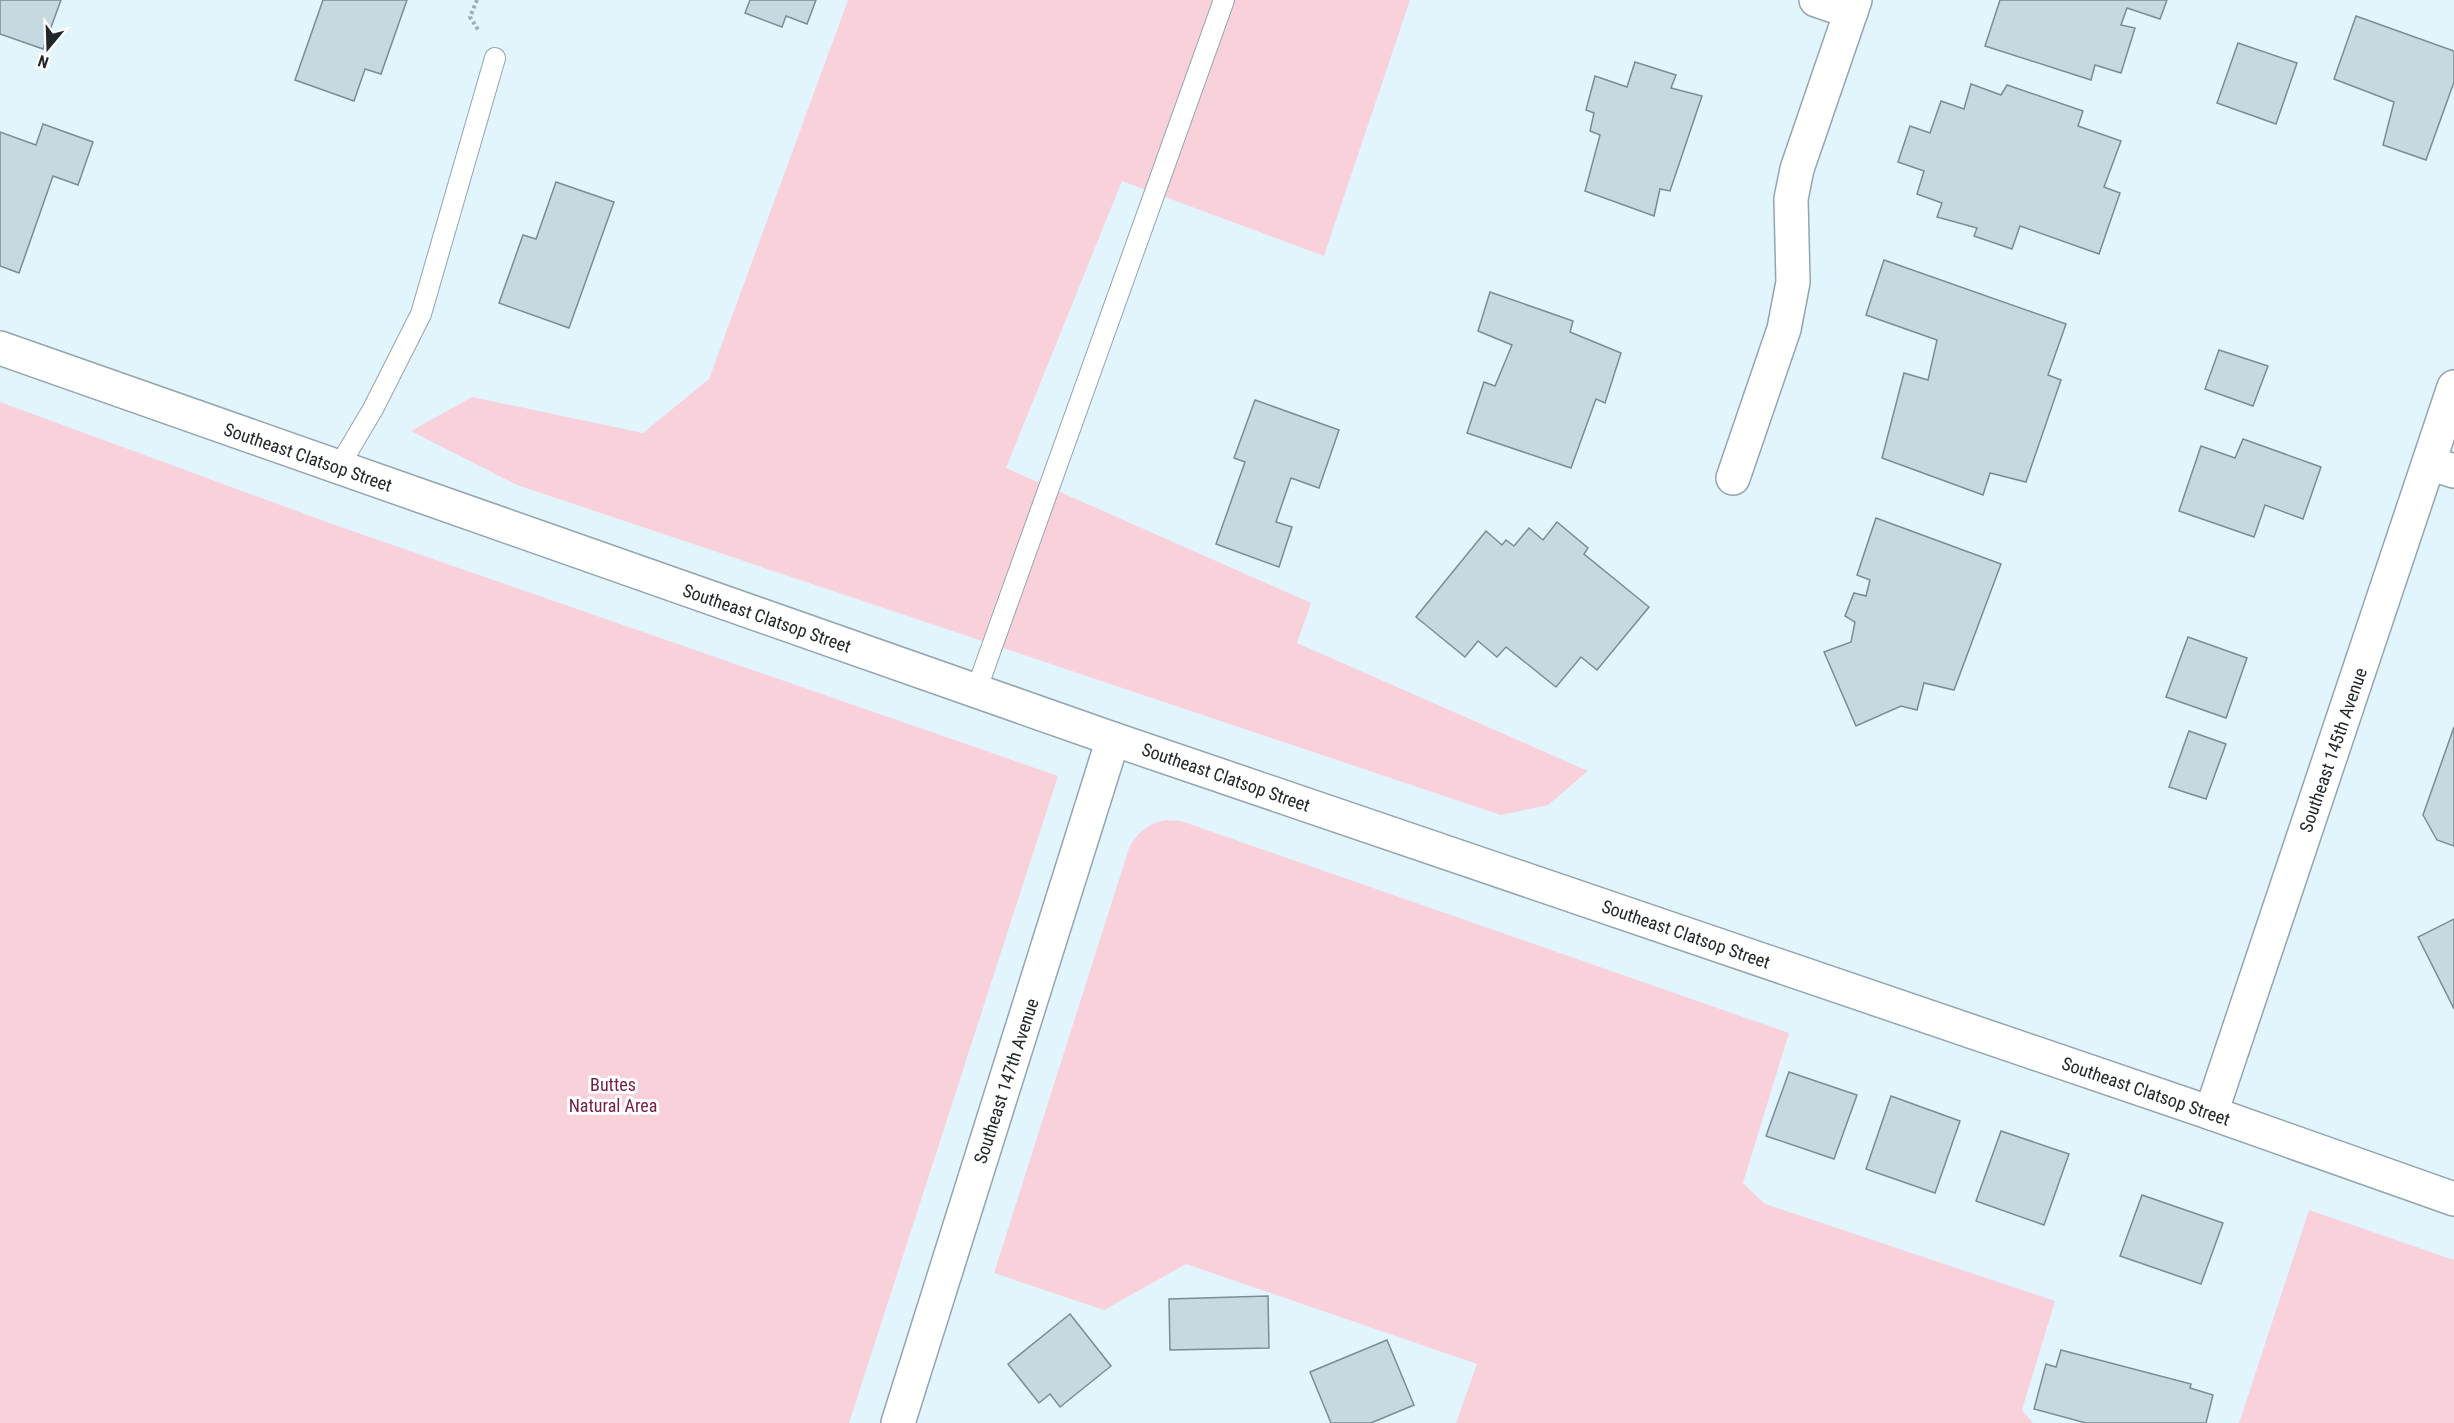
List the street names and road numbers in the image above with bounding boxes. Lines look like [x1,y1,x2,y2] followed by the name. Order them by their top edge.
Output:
[221,418,395,496] street label: Southeast Clatsop Street
[680,579,854,657] street label: Southeast Clatsop Street
[2295,665,2371,835] street label: Southeast 145th Avenue
[1139,738,1313,816] street label: Southeast Clatsop Street
[1599,895,1773,973] street label: Southeast Clatsop Street
[969,996,1043,1166] street label: Southeast 147th Avenue
[2059,1052,2233,1130] street label: Southeast Clatsop Street

